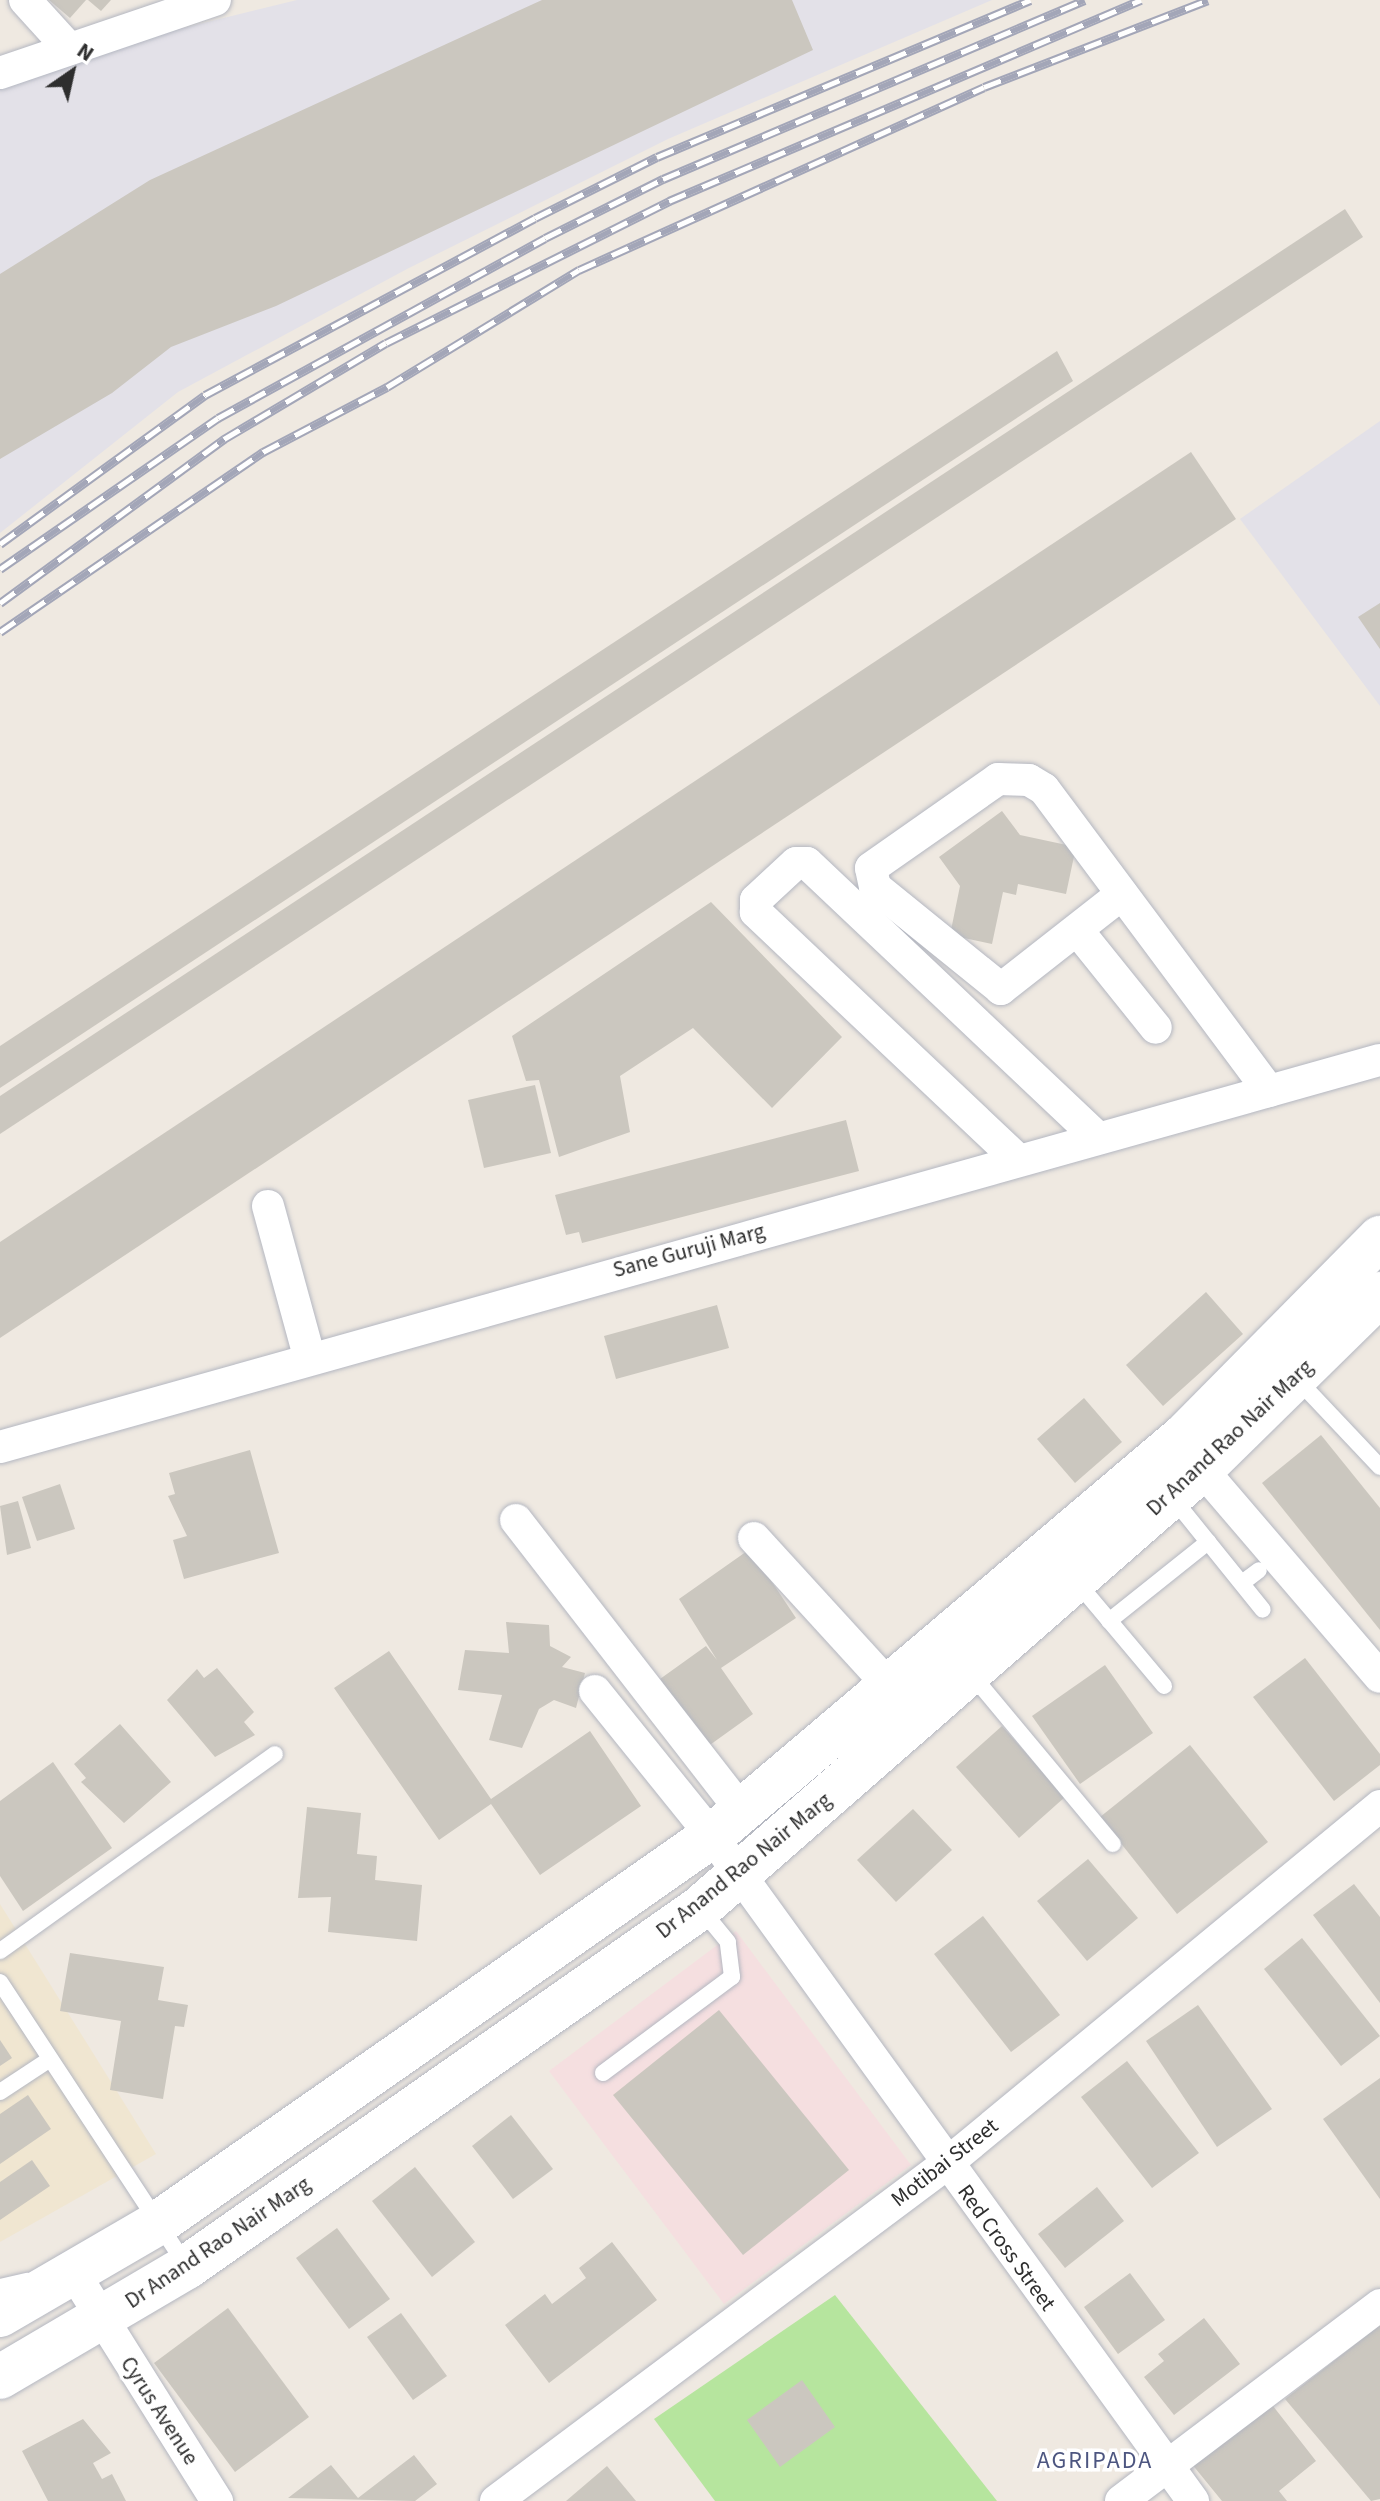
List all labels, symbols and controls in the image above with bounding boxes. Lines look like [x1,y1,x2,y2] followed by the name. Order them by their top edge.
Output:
[32,32,112,112] north arrow
[70,35,100,69] text: N
[610,1218,768,1284] street label: Sane Guruji Marg
[1141,1354,1319,1522] street label: Dr Anand Rao Nair Marg
[651,1787,837,1945] street label: Dr Anand Rao Nair Marg
[886,2113,1004,2213] street label: Motibai Street
[120,2171,316,2315] street label: Dr Anand Rao Nair Marg
[951,2180,1061,2316] street label: Red Cross Street
[114,2352,204,2470] street label: Cyrus Avenue
[1037,2447,1153,2475] district label: AGRIPADA

